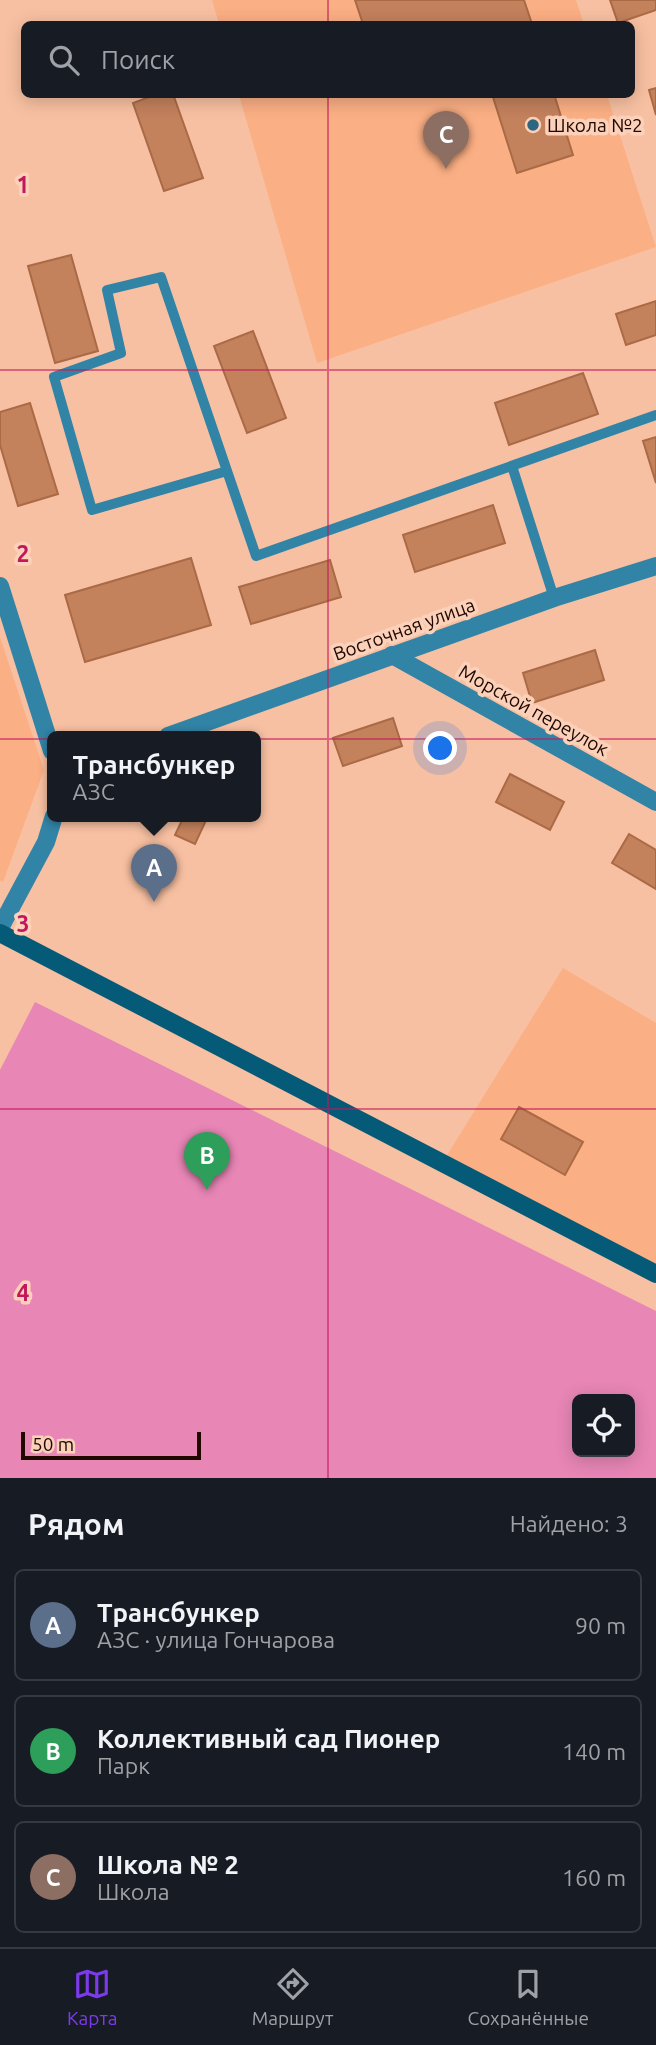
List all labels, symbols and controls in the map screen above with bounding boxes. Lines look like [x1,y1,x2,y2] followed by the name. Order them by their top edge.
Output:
[21,21,635,98] search box
[45,41,83,79] icon: search
[101,45,175,74] text: Поиск
[423,111,469,169] pin: C
[547,114,643,136] place label: Школа №2
[525,117,541,133] marker: Школа №2
[17,172,29,197] text: 1
[17,541,29,566] text: 2
[330,593,478,665] street label: Восточная улица
[455,660,613,760] street label: Морской переулок
[47,731,261,822] popup
[423,731,457,765] your location
[73,750,235,779] text: Трансбункер
[73,779,115,804] text: АЗС
[131,844,177,902] pin: A
[17,911,29,936] text: 3
[184,1132,230,1190] pin: B
[17,1280,30,1305] text: 4
[572,1394,635,1457] map controls
[572,1394,635,1457] button: locate
[21,1429,201,1461] scale bar
[32,1433,74,1455] text: 50 m
[28,1507,124,1541] text: Рядом
[510,1511,628,1536] text: Найдено: 3
[97,1598,260,1627] text: Трансбункер
[45,1613,61,1638] text: A
[575,1613,626,1638] text: 90 m
[97,1627,335,1652] text: АЗС · улица Гончарова
[97,1724,440,1753] text: Коллективный сад Пионер
[45,1739,61,1764] text: B
[562,1739,626,1764] text: 140 m
[97,1753,150,1778] text: Парк
[97,1850,239,1879] text: Школа № 2
[46,1865,60,1890] text: C
[562,1865,626,1890] text: 160 m
[97,1879,169,1904] text: Школа
[67,1965,118,2029] tab: Карта
[252,1965,334,2029] tab: Маршрут
[468,1965,589,2029] tab: Сохранённые

